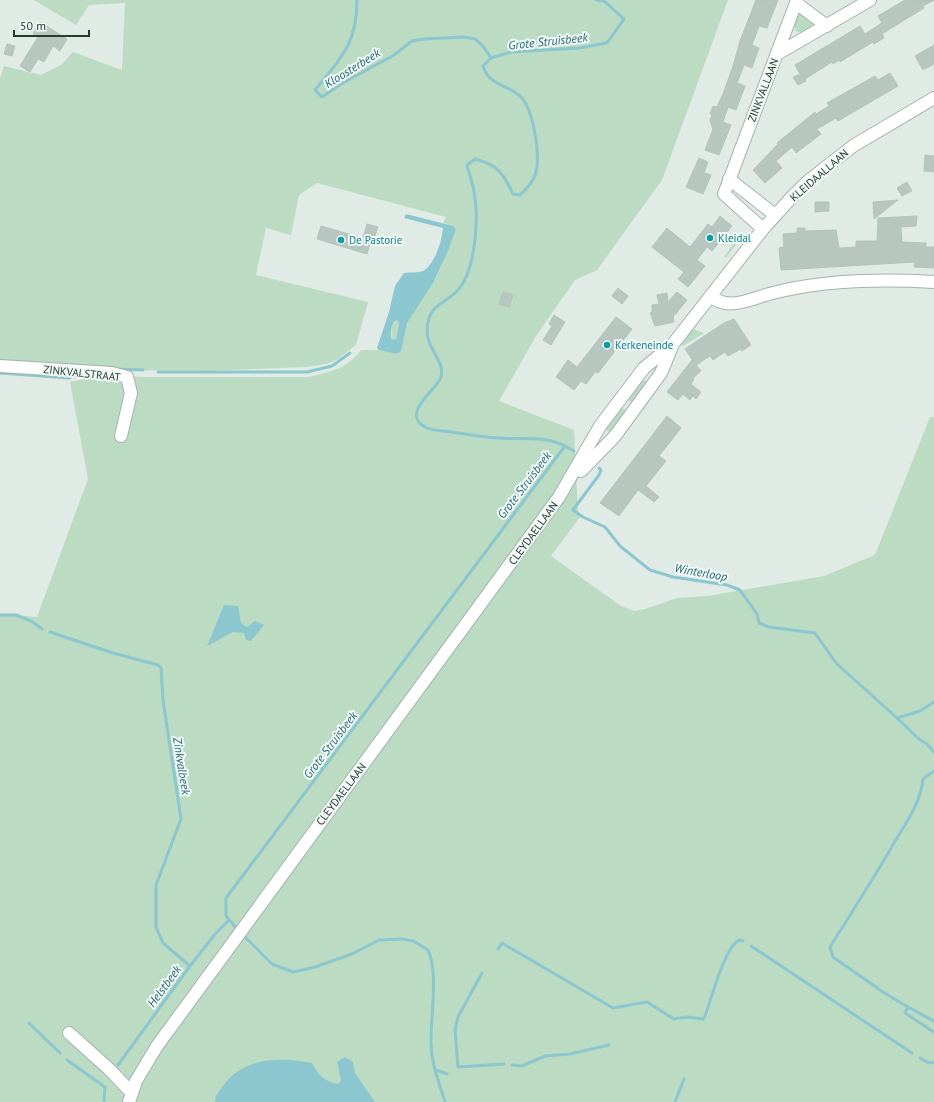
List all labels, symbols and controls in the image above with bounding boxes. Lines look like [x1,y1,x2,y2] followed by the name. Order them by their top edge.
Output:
[14,12,89,38] scale bar
[20,18,46,33] text: 50 m
[507,29,589,53] water label: Grote Struisbeek
[321,45,383,91] water label: Kloosterbeek
[744,56,782,124] street label: ZINKVALLAAN
[787,146,851,204] street label: KLEIDAALLAAN
[718,231,752,245] place label: Kleidal
[349,233,403,247] place label: De Pastorie
[705,233,715,243] marker: Kleidal
[336,235,346,245] marker: De Pastorie
[615,338,674,352] place label: Kerkeneinde
[602,340,612,350] marker: Kerkeneinde
[43,362,121,384] street label: ZINKVALSTRAAT
[494,448,554,521] water label: Grote Struisbeek
[505,499,561,567] street label: CLEYDAELLAAN
[673,560,729,584] water label: Winterloop
[300,708,360,781] water label: Grote Struisbeek
[170,735,194,796] water label: Zinkvalbeek
[313,760,369,828] street label: CLEYDAELLAAN
[144,962,184,1010] water label: Helstbeek

